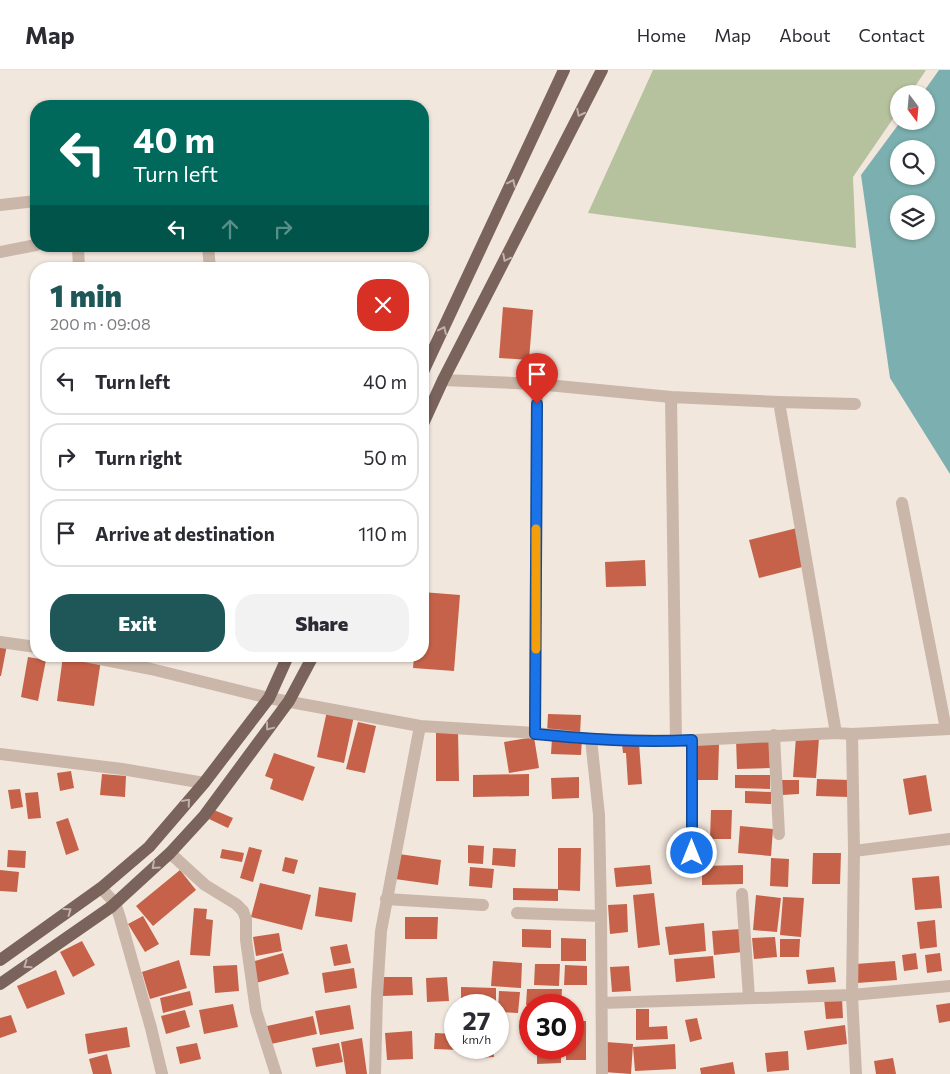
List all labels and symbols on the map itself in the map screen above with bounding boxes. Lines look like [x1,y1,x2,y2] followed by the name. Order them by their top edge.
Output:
[890,85,935,130] north arrow
[576,108,586,117] one-way arrow
[506,179,516,188] one-way arrow
[502,253,512,262] one-way arrow
[437,326,447,335] one-way arrow
[516,353,558,404] pin
[266,721,275,731] one-way arrow
[182,798,191,807] one-way arrow
[665,826,717,878] position arrow
[152,860,161,869] one-way arrow
[62,908,72,917] one-way arrow
[23,959,33,968] one-way arrow
[519,994,584,1059] speed limit sign: 30

